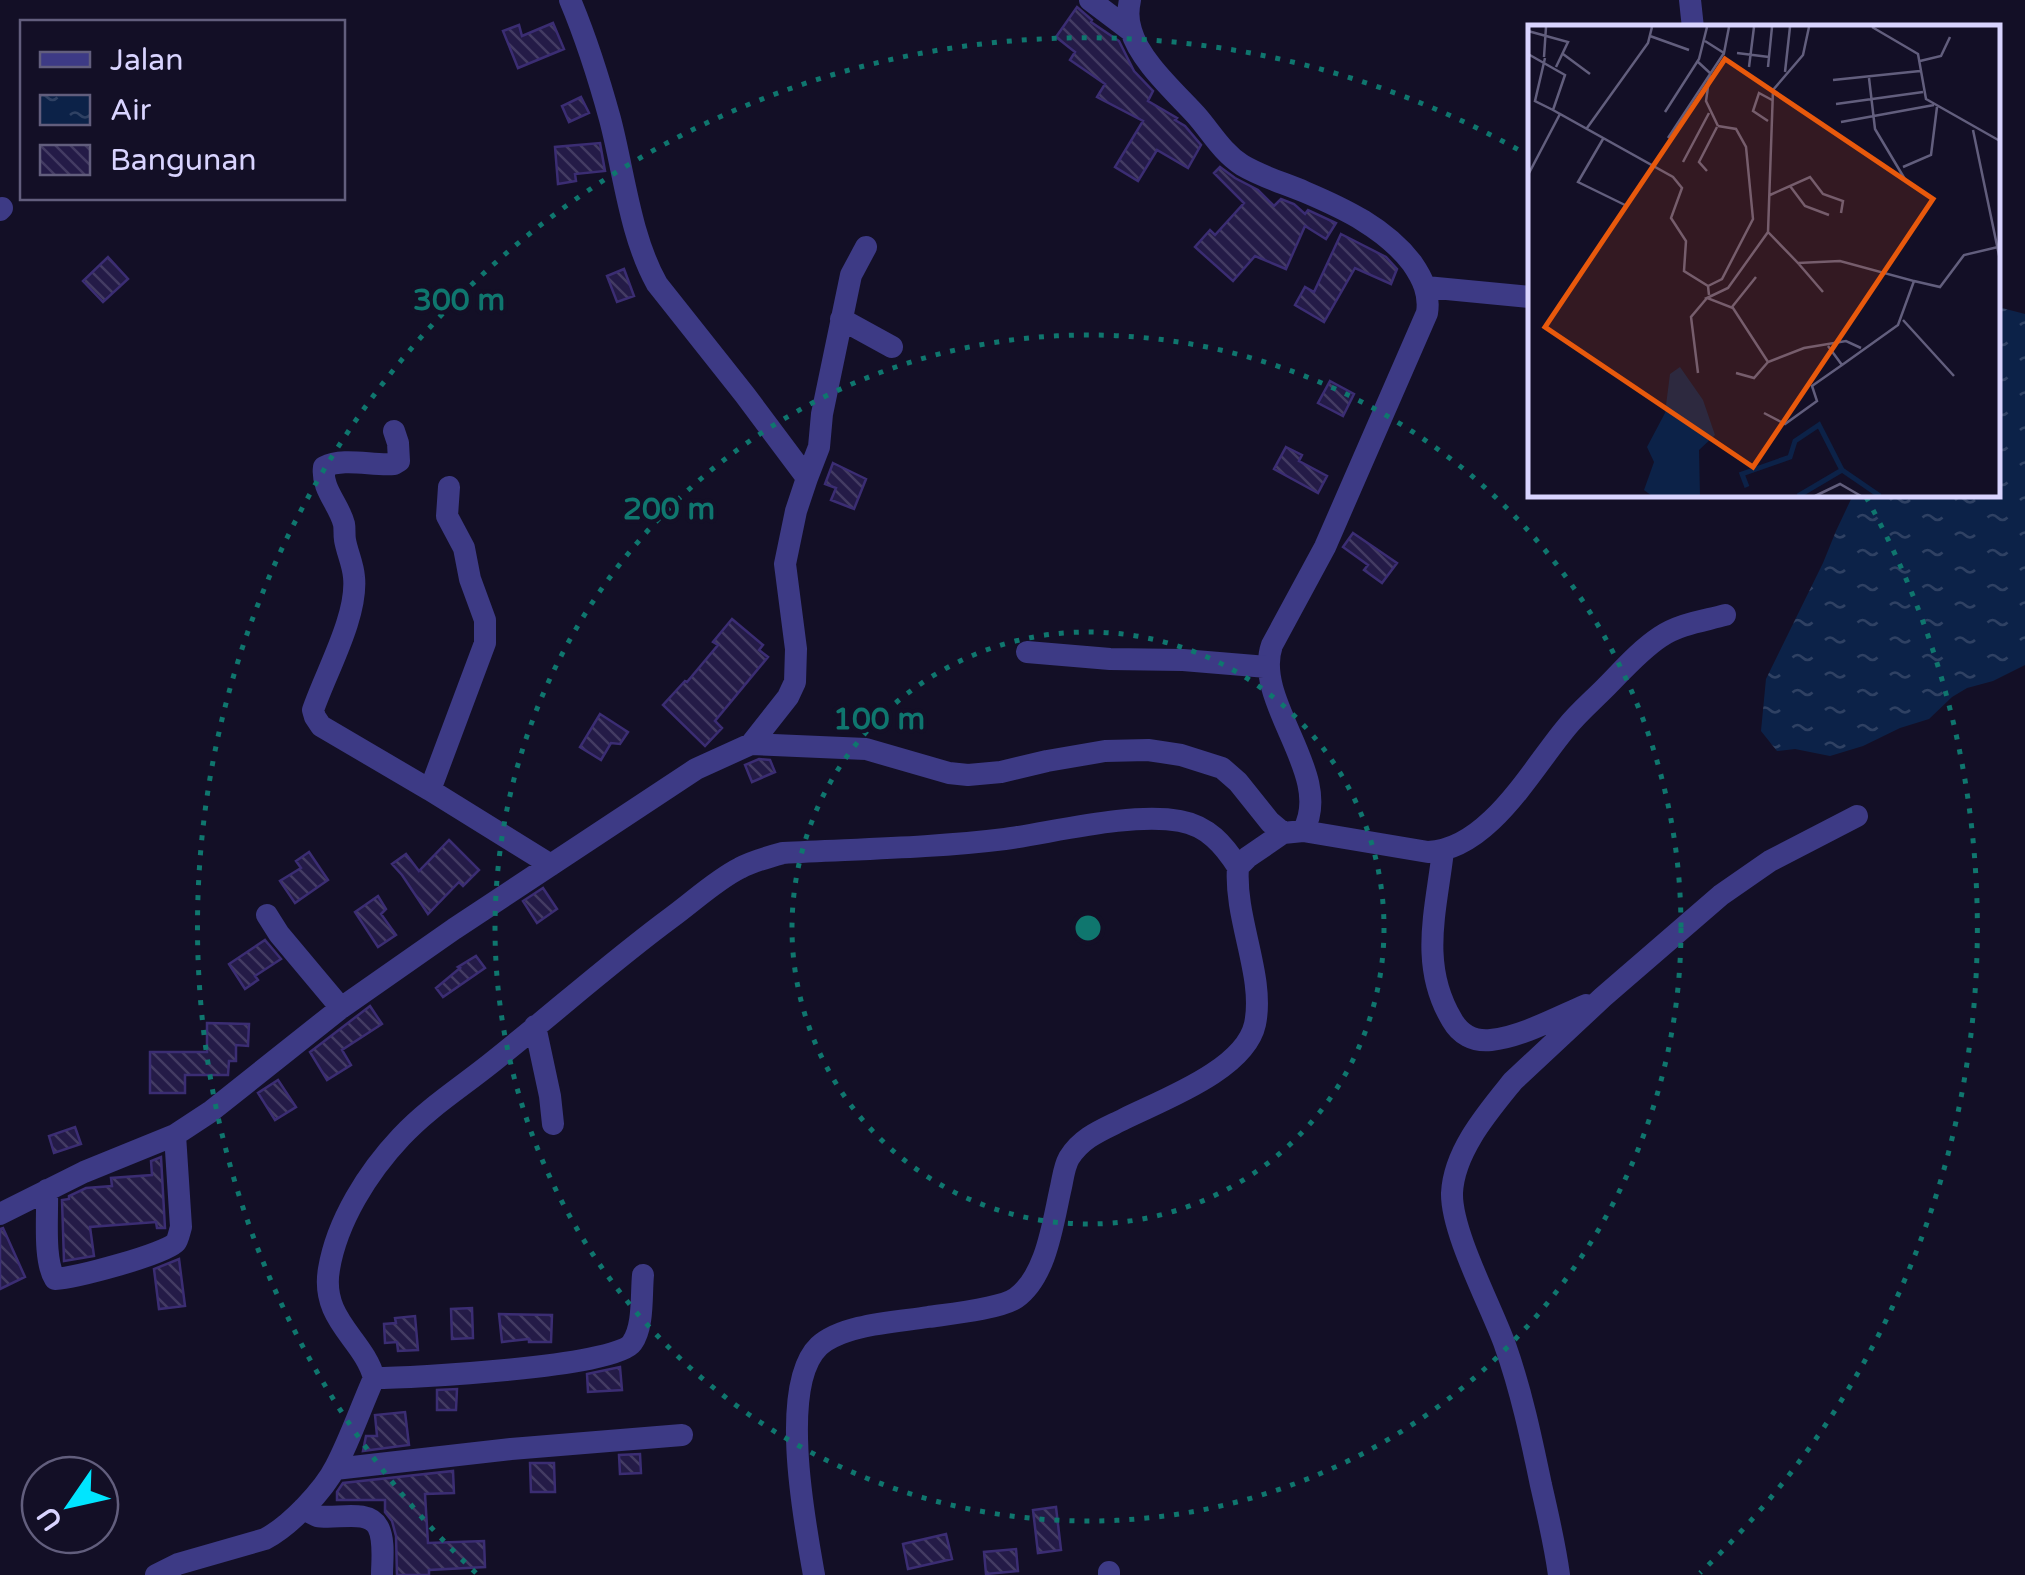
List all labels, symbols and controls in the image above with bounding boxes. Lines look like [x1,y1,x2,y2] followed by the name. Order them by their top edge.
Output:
[20,20,345,200] legend
[1528,25,2000,498] inset map
[110,42,183,79] text: Jalan
[110,92,152,129] text: Air
[110,142,257,179] text: Bangunan
[413,282,505,319] text: 300 m
[623,491,715,528] text: 200 m
[833,701,925,738] text: 100 m
[1070,910,1106,946] centre of rings
[20,1455,120,1555] north arrow
[30,1500,70,1537] text: U

